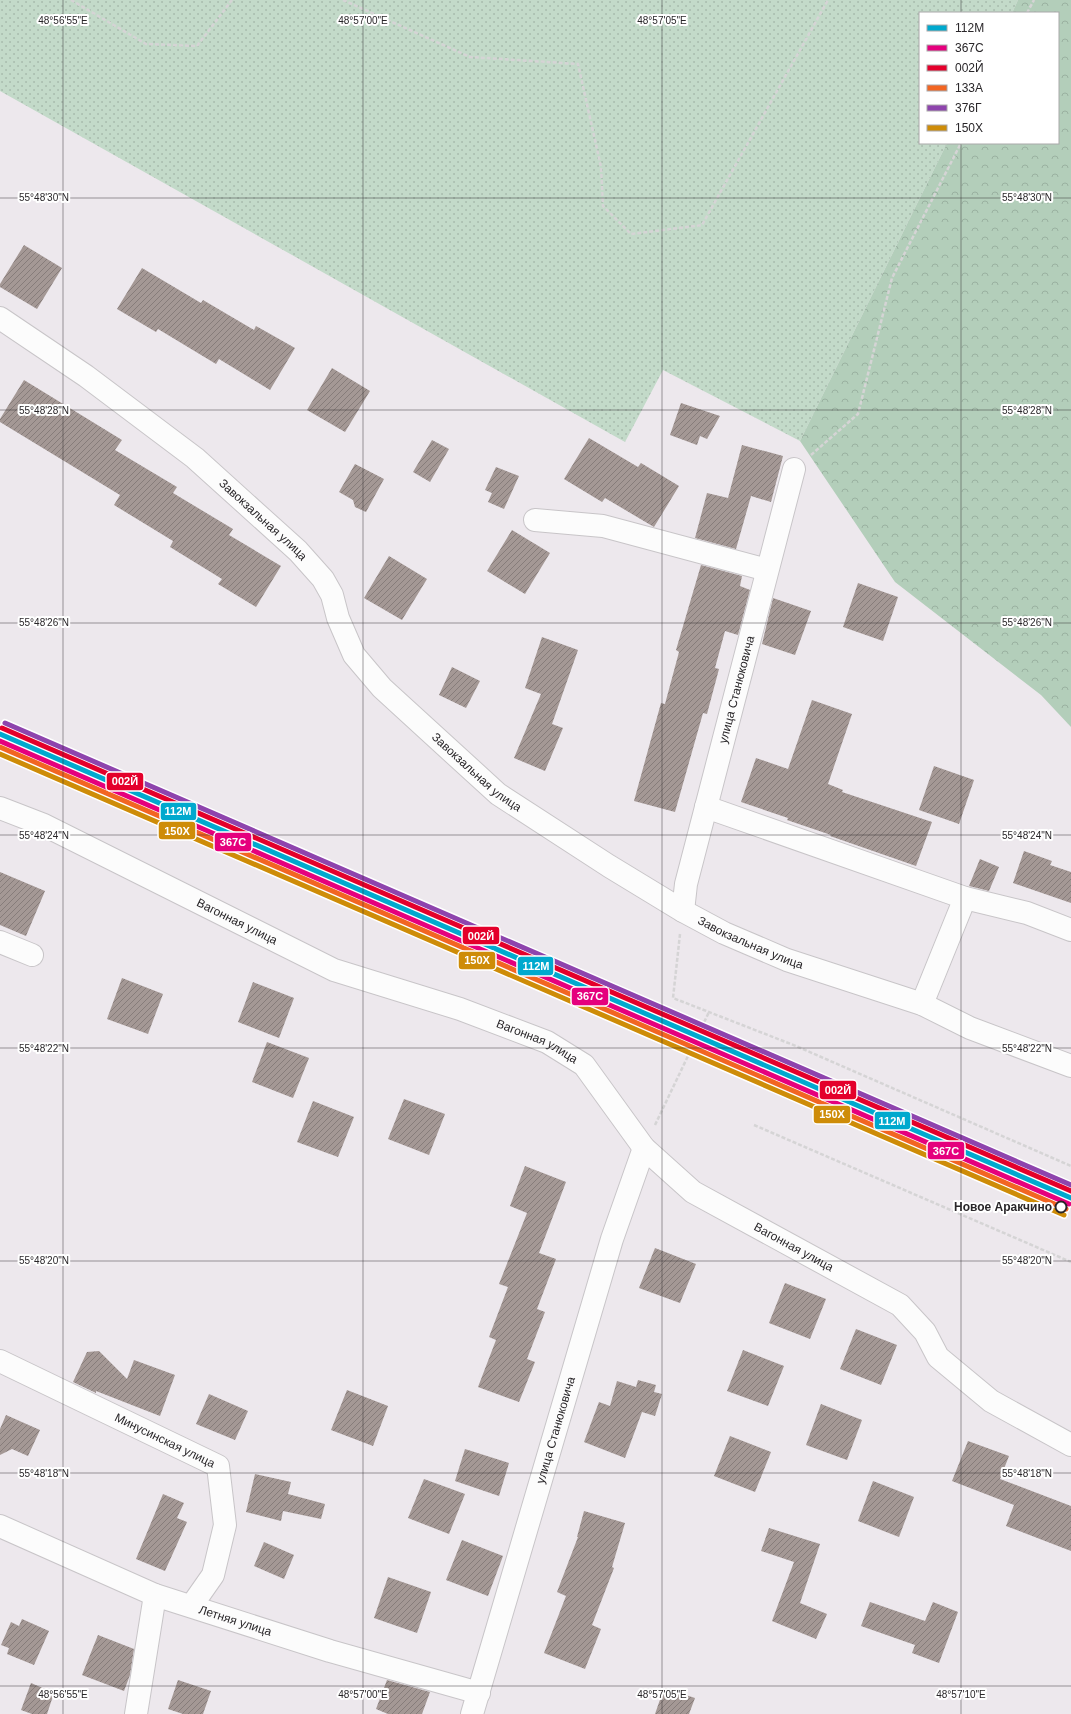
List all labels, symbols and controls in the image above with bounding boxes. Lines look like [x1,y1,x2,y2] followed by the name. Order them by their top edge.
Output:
[919,12,1059,144] legend
[38,15,88,26] text: 48°56'55"E
[338,15,388,26] text: 48°57'00"E
[637,15,687,26] text: 48°57'05"E
[955,21,984,35] text: 112М
[955,41,984,55] text: 367С
[955,60,984,75] text: 002Й
[955,81,983,95] text: 133А
[955,101,982,115] text: 376Г
[955,121,983,135] text: 150Х
[19,192,69,203] text: 55°48'30"N
[1002,192,1052,203] text: 55°48'30"N
[19,405,69,416] text: 55°48'28"N
[1002,405,1052,416] text: 55°48'28"N
[216,476,310,563] street label: Завокзальная улица
[19,617,69,628] text: 55°48'26"N
[1002,617,1052,628] text: 55°48'26"N
[716,634,757,745] street label: улица Станюковича
[429,730,524,815] street label: Завокзальная улица
[106,772,144,791] line badge: 002Й
[112,775,138,787] text: 002Й
[160,802,197,821] line badge: 112М
[165,805,191,817] text: 112М
[158,821,196,840] line badge: 150Х
[164,825,191,837] text: 150Х
[19,830,69,841] text: 55°48'24"N
[1002,830,1052,841] text: 55°48'24"N
[214,832,252,852] line badge: 367С
[220,836,246,848] text: 367С
[194,896,280,948] street label: Вагонная улица
[695,913,805,972] street label: Завокзальная улица
[462,926,500,945] line badge: 002Й
[468,930,494,942] text: 002Й
[458,951,496,970] line badge: 150Х
[464,954,491,966] text: 150Х
[517,956,554,976] line badge: 112М
[523,960,549,972] text: 112М
[571,987,609,1006] line badge: 367С
[577,990,603,1002] text: 367С
[494,1016,581,1066] street label: Вагонная улица
[19,1043,69,1054] text: 55°48'22"N
[1002,1043,1052,1054] text: 55°48'22"N
[819,1080,857,1100] line badge: 002Й
[825,1084,851,1096] text: 002Й
[813,1105,851,1124] line badge: 150Х
[819,1108,846,1120] text: 150Х
[874,1111,911,1130] line badge: 112М
[879,1115,905,1127] text: 112М
[927,1141,965,1160] line badge: 367С
[933,1145,959,1157] text: 367С
[954,1200,1052,1214] place label: Новое Аракчино
[1054,1200,1068,1214] marker: Новое Аракчино
[752,1220,836,1274] street label: Вагонная улица
[19,1255,69,1266] text: 55°48'20"N
[1002,1255,1052,1266] text: 55°48'20"N
[533,1375,578,1485] street label: улица Станюковича
[112,1410,218,1471] street label: Минусинская улица
[19,1468,69,1479] text: 55°48'18"N
[1002,1468,1052,1479] text: 55°48'18"N
[197,1603,274,1639] street label: Летняя улица
[38,1689,88,1700] text: 48°56'55"E
[338,1689,388,1700] text: 48°57'00"E
[637,1689,687,1700] text: 48°57'05"E
[936,1689,986,1700] text: 48°57'10"E

